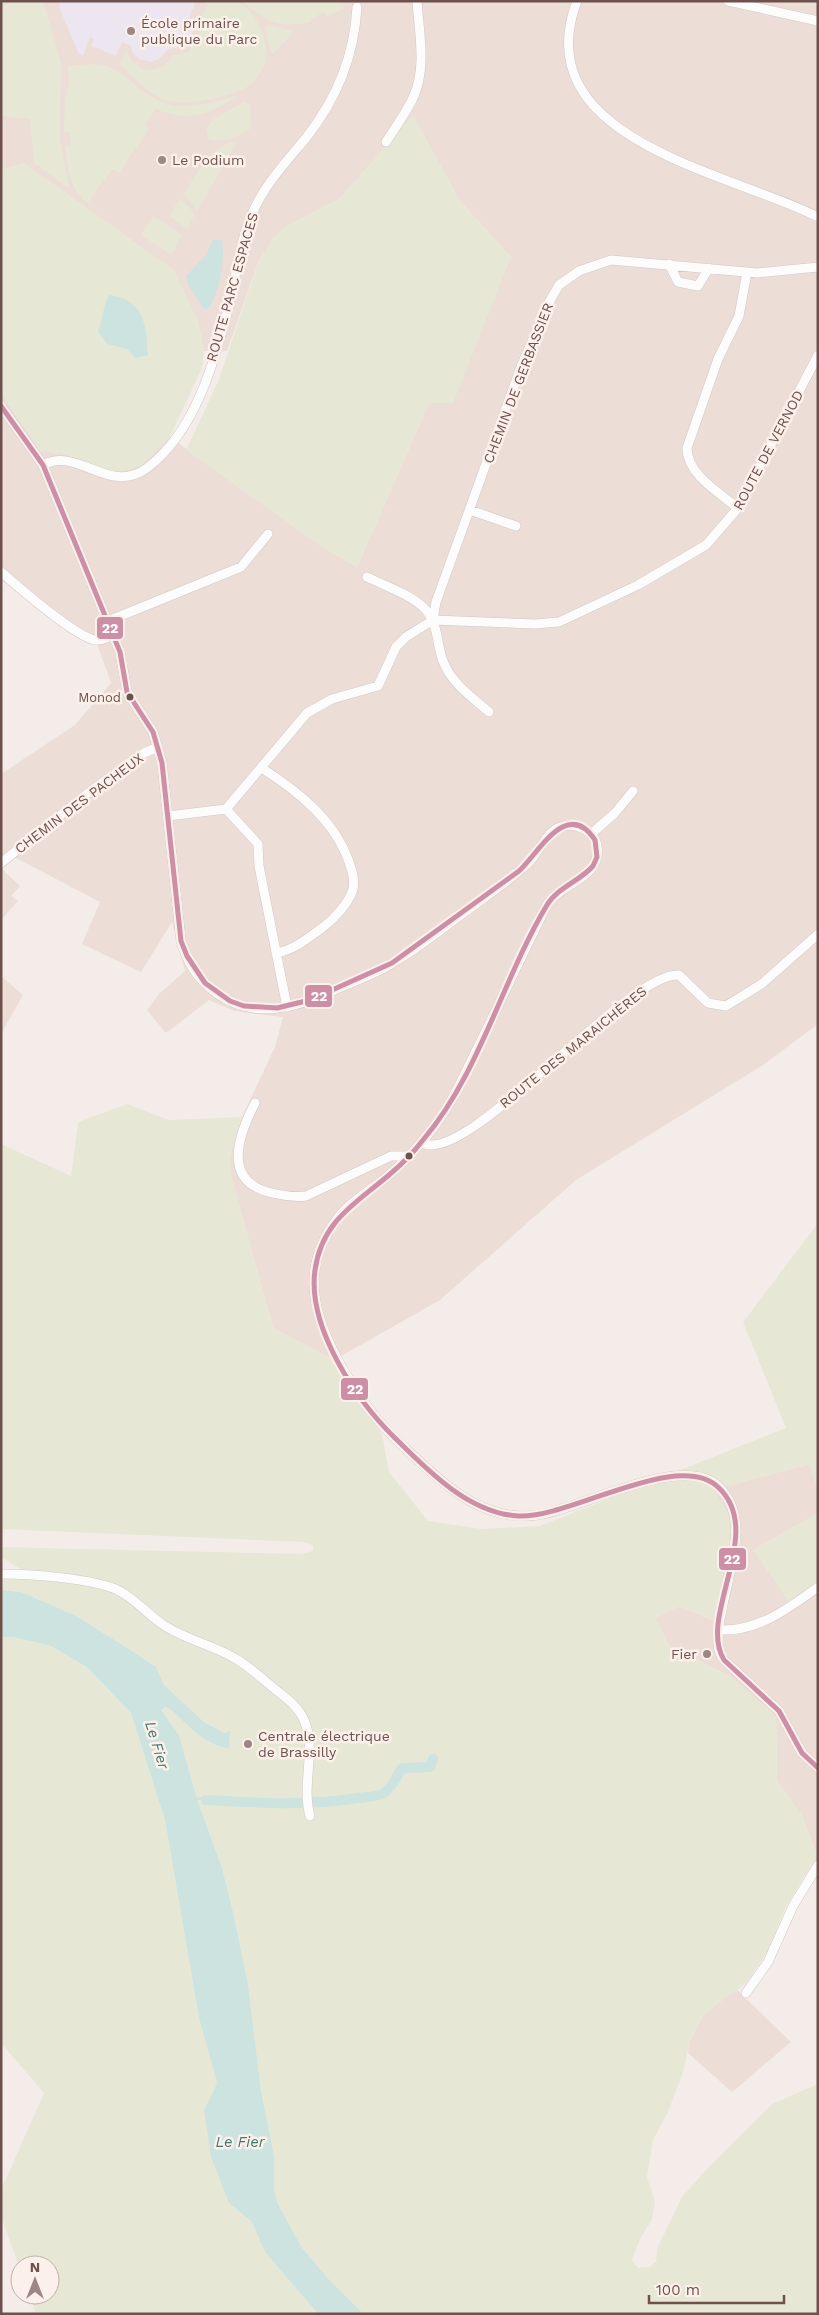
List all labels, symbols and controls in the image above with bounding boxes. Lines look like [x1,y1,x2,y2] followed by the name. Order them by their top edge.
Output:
[141,15,258,47] place label: École primaire publique du Parc
[125,25,137,37] marker: École primaire publique du Parc
[172,152,244,168] place label: Le Podium
[156,154,168,166] marker: Le Podium
[203,210,261,364] street label: ROUTE PARC ESPACES
[480,300,556,466] street label: CHEMIN DE GERBASSIER
[730,387,806,513] street label: ROUTE DE VERNOD
[96,616,124,640] line badge: 22
[102,620,118,636] text: 22
[78,690,121,705] place label: Monod
[125,692,135,702] marker: Monod
[12,749,146,857] street label: CHEMIN DES PACHEUX
[496,983,650,1111] street label: ROUTE DES MARAICHÈRES
[304,984,333,1008] line badge: 22
[311,988,327,1004] text: 22
[404,1151,414,1161] unlabelled marker
[340,1377,369,1401] line badge: 22
[347,1381,363,1397] text: 22
[718,1547,747,1571] line badge: 22
[724,1551,740,1567] text: 22
[671,1646,697,1662] place label: Fier
[701,1648,713,1660] marker: Fier
[141,1719,173,1772] water label: Le Fier
[258,1728,390,1760] place label: Centrale électrique de Brassilly
[242,1738,254,1750] marker: Centrale électrique de Brassilly
[215,2133,266,2151] water label: Le Fier
[10,2255,60,2305] north arrow
[30,2259,40,2275] text: N
[649,2272,784,2304] scale bar
[656,2281,700,2299] text: 100 m

